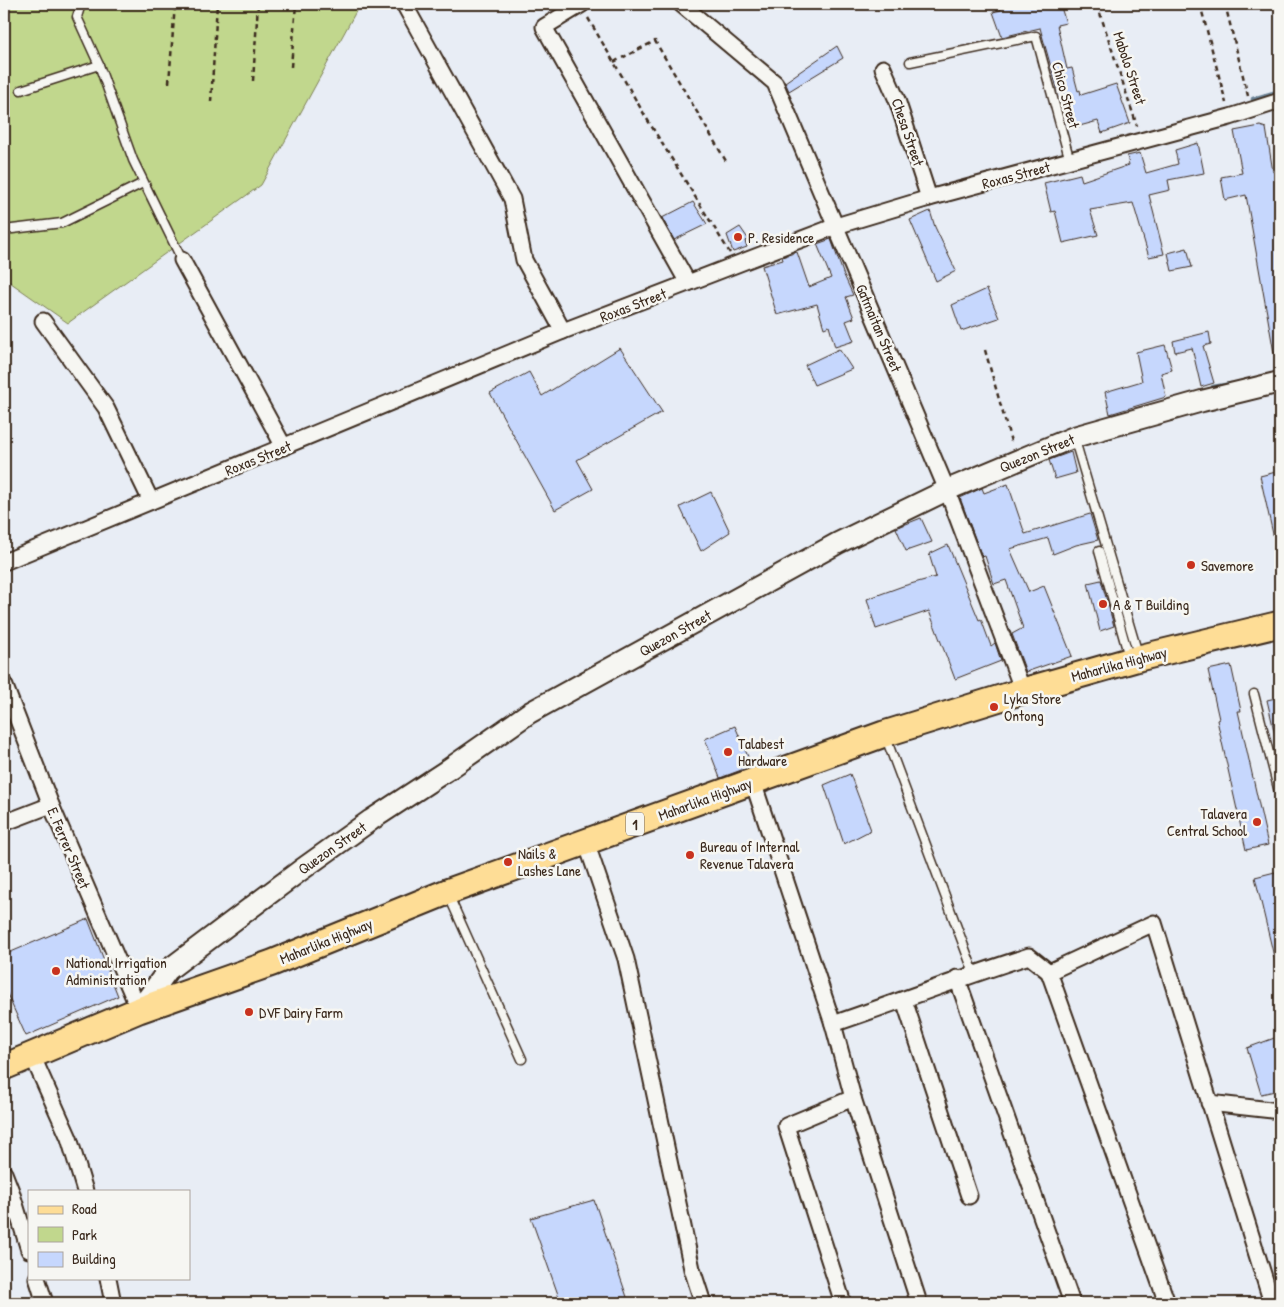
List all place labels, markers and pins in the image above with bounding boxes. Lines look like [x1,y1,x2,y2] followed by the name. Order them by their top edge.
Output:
[748,227,814,248] place label: P. Residence
[732,231,744,243] marker: P. Residence
[1201,555,1254,576] place label: Savemore
[1185,559,1197,571] marker: Savemore
[1113,594,1190,615] place label: A & T Building
[1097,598,1109,610] marker: A & T Building
[1004,688,1061,726] place label: Lyka Store Ontong
[988,701,1000,713] marker: Lyka Store Ontong
[738,733,787,771] place label: Talabest Hardware
[722,746,734,758] marker: Talabest Hardware
[1167,803,1247,841] place label: Talavera Central School
[1251,816,1263,828] marker: Talavera Central School
[700,836,799,874] place label: Bureau of Internal Revenue Talavera
[518,843,581,881] place label: Nails & Lashes Lane
[684,849,696,861] marker: Bureau of Internal Revenue Talavera
[502,856,514,868] marker: Nails & Lashes Lane
[66,952,167,990] place label: National Irrigation Administration
[50,965,62,977] marker: National Irrigation Administration
[259,1002,343,1023] place label: DVF Dairy Farm
[243,1006,255,1018] marker: DVF Dairy Farm

